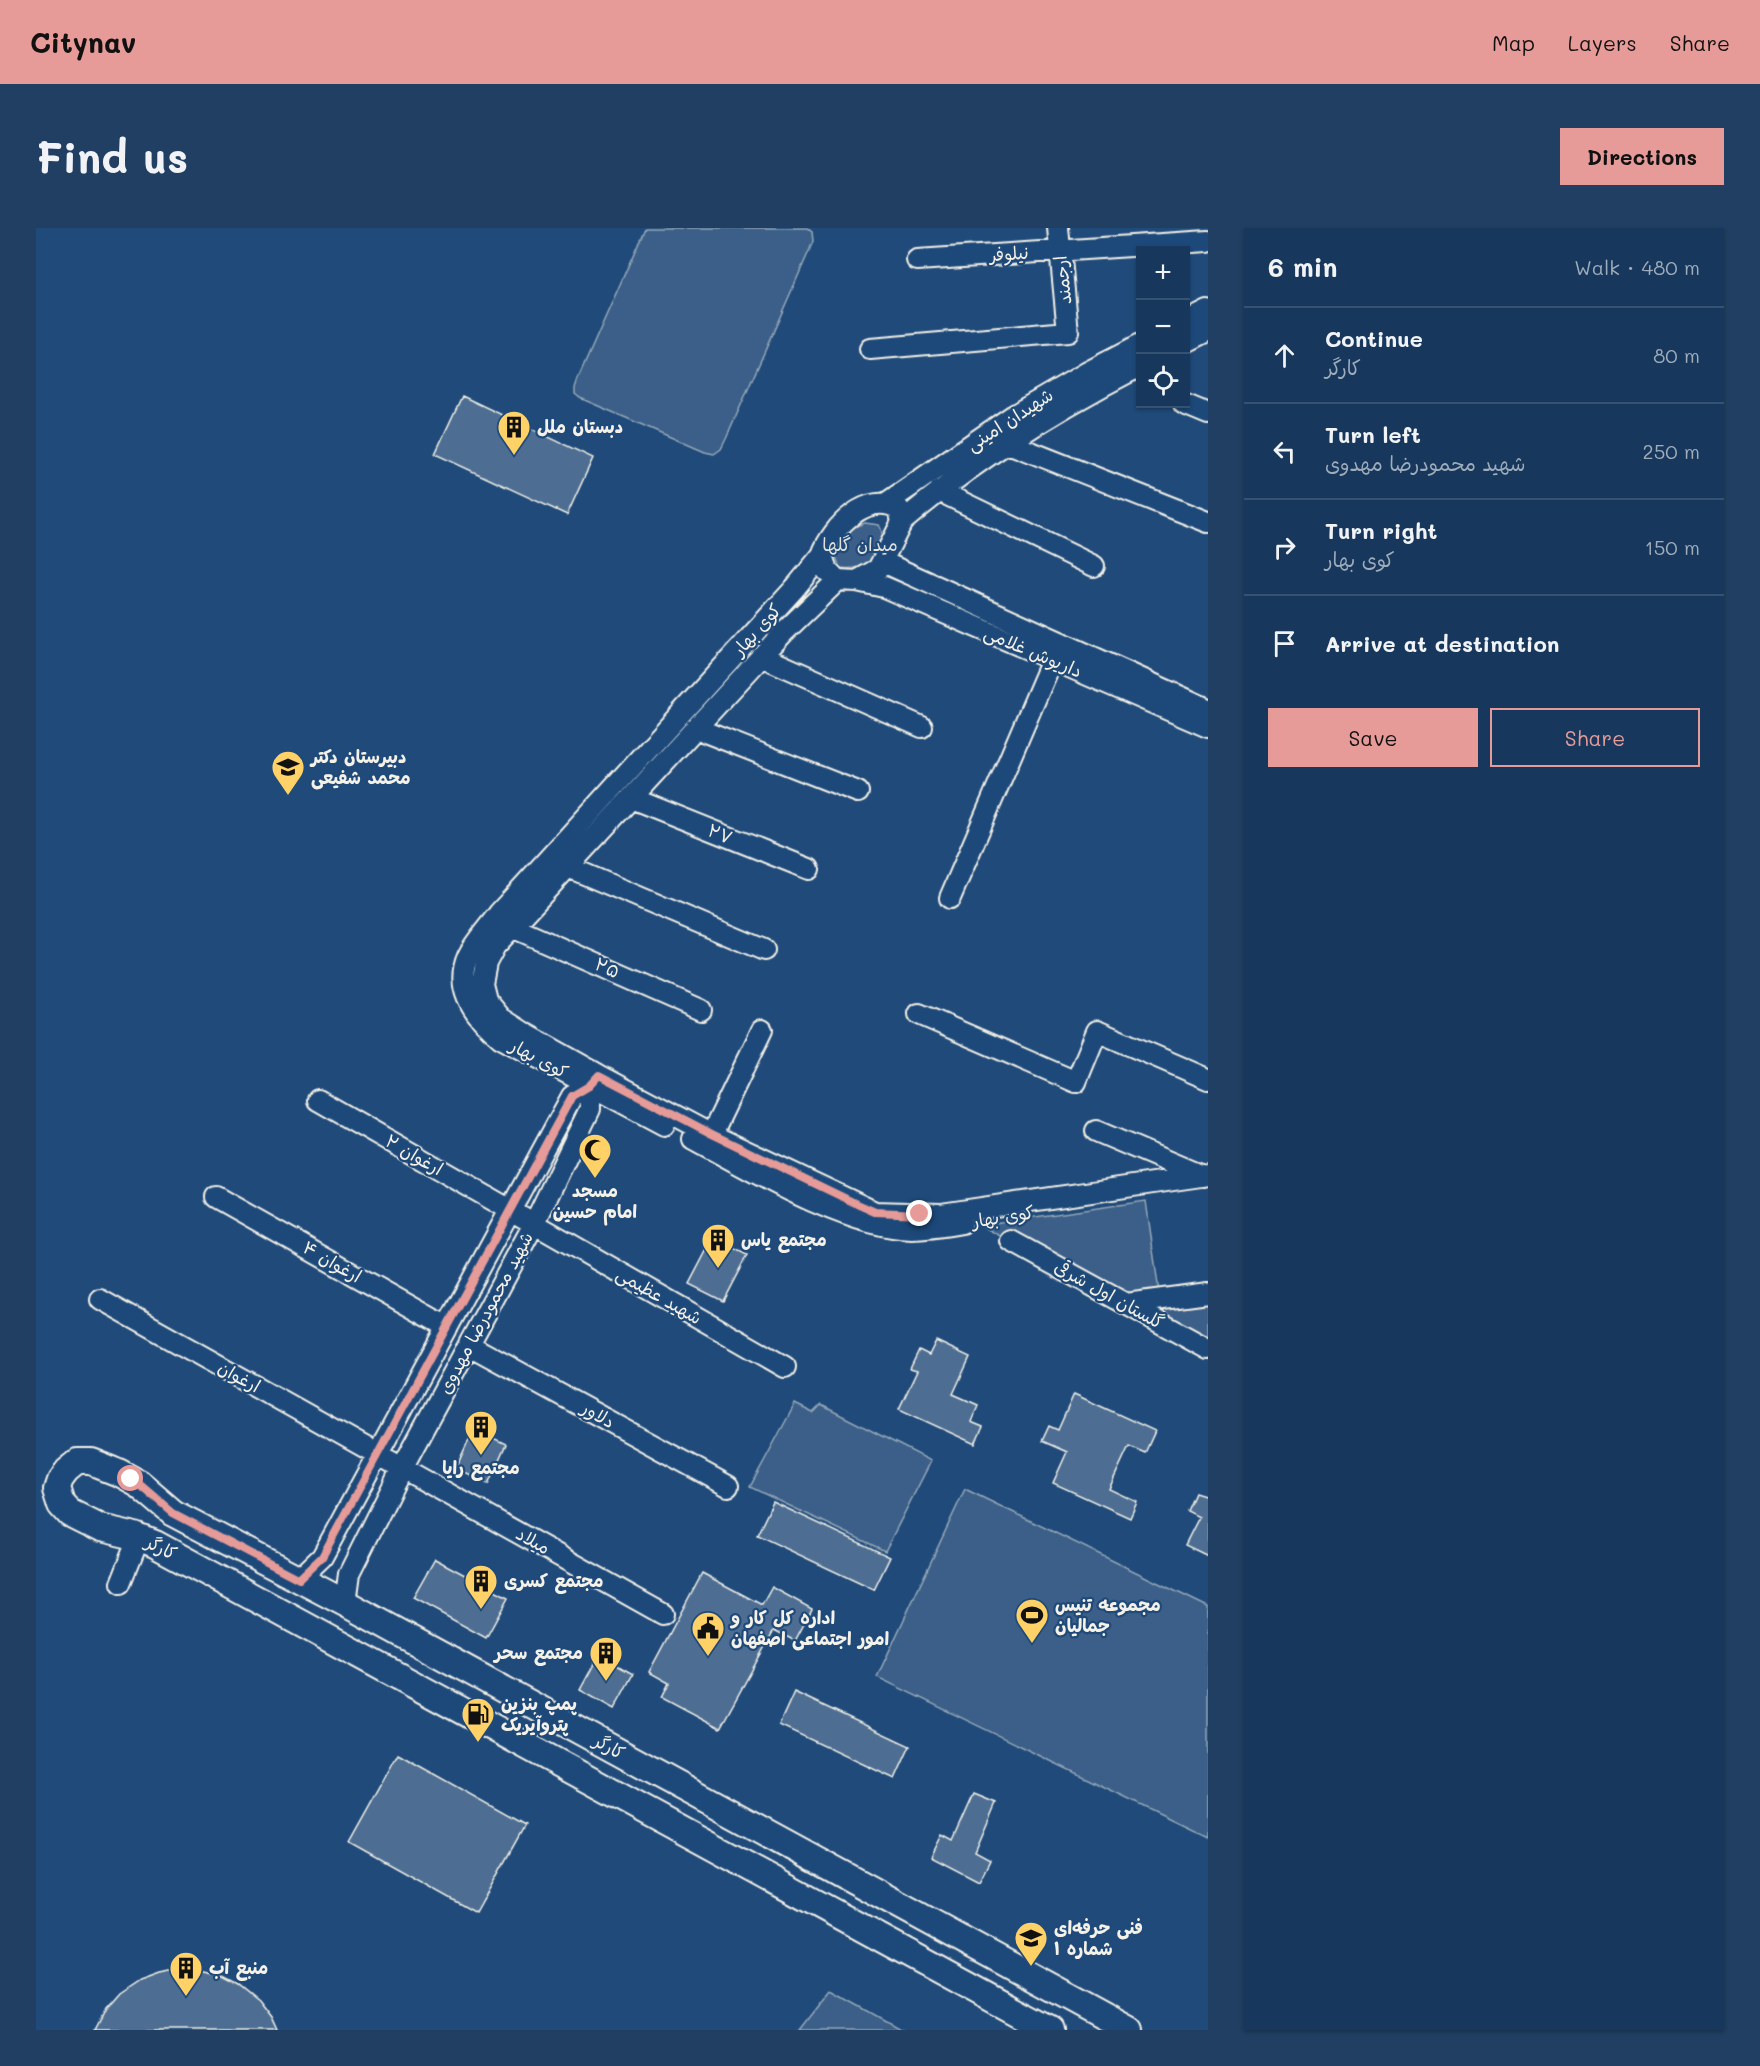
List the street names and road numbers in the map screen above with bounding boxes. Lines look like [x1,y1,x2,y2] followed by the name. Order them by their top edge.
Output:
[987,240,1029,267] street label: نیلوفر
[1048,254,1076,306] street label: ارجمند
[961,382,1057,456] street label: شهیدان امینی
[725,598,786,662] street label: کوی بهار
[980,620,1086,683] street label: داریوش غلامی
[704,817,736,849] street label: ۲۷
[591,951,624,983] street label: ۲۵
[504,1032,573,1084] street label: کوی بهار
[381,1128,448,1180] street label: ارغوان ۲
[968,1199,1036,1233] street label: کوی بهار
[432,1227,538,1398] street label: شهید محمودرضا مهدوی
[299,1235,366,1288] street label: ارغوان ۴
[1050,1254,1169,1334] street label: گلستان اول شرقی
[612,1261,707,1329] street label: شهید عظیمی
[214,1355,265,1398] street label: ارغوان
[576,1394,619,1433] street label: دلاور
[512,1521,555,1559] street label: میلاد
[140,1528,181,1565] street label: کارگر
[588,1727,630,1765] street label: کارگر

